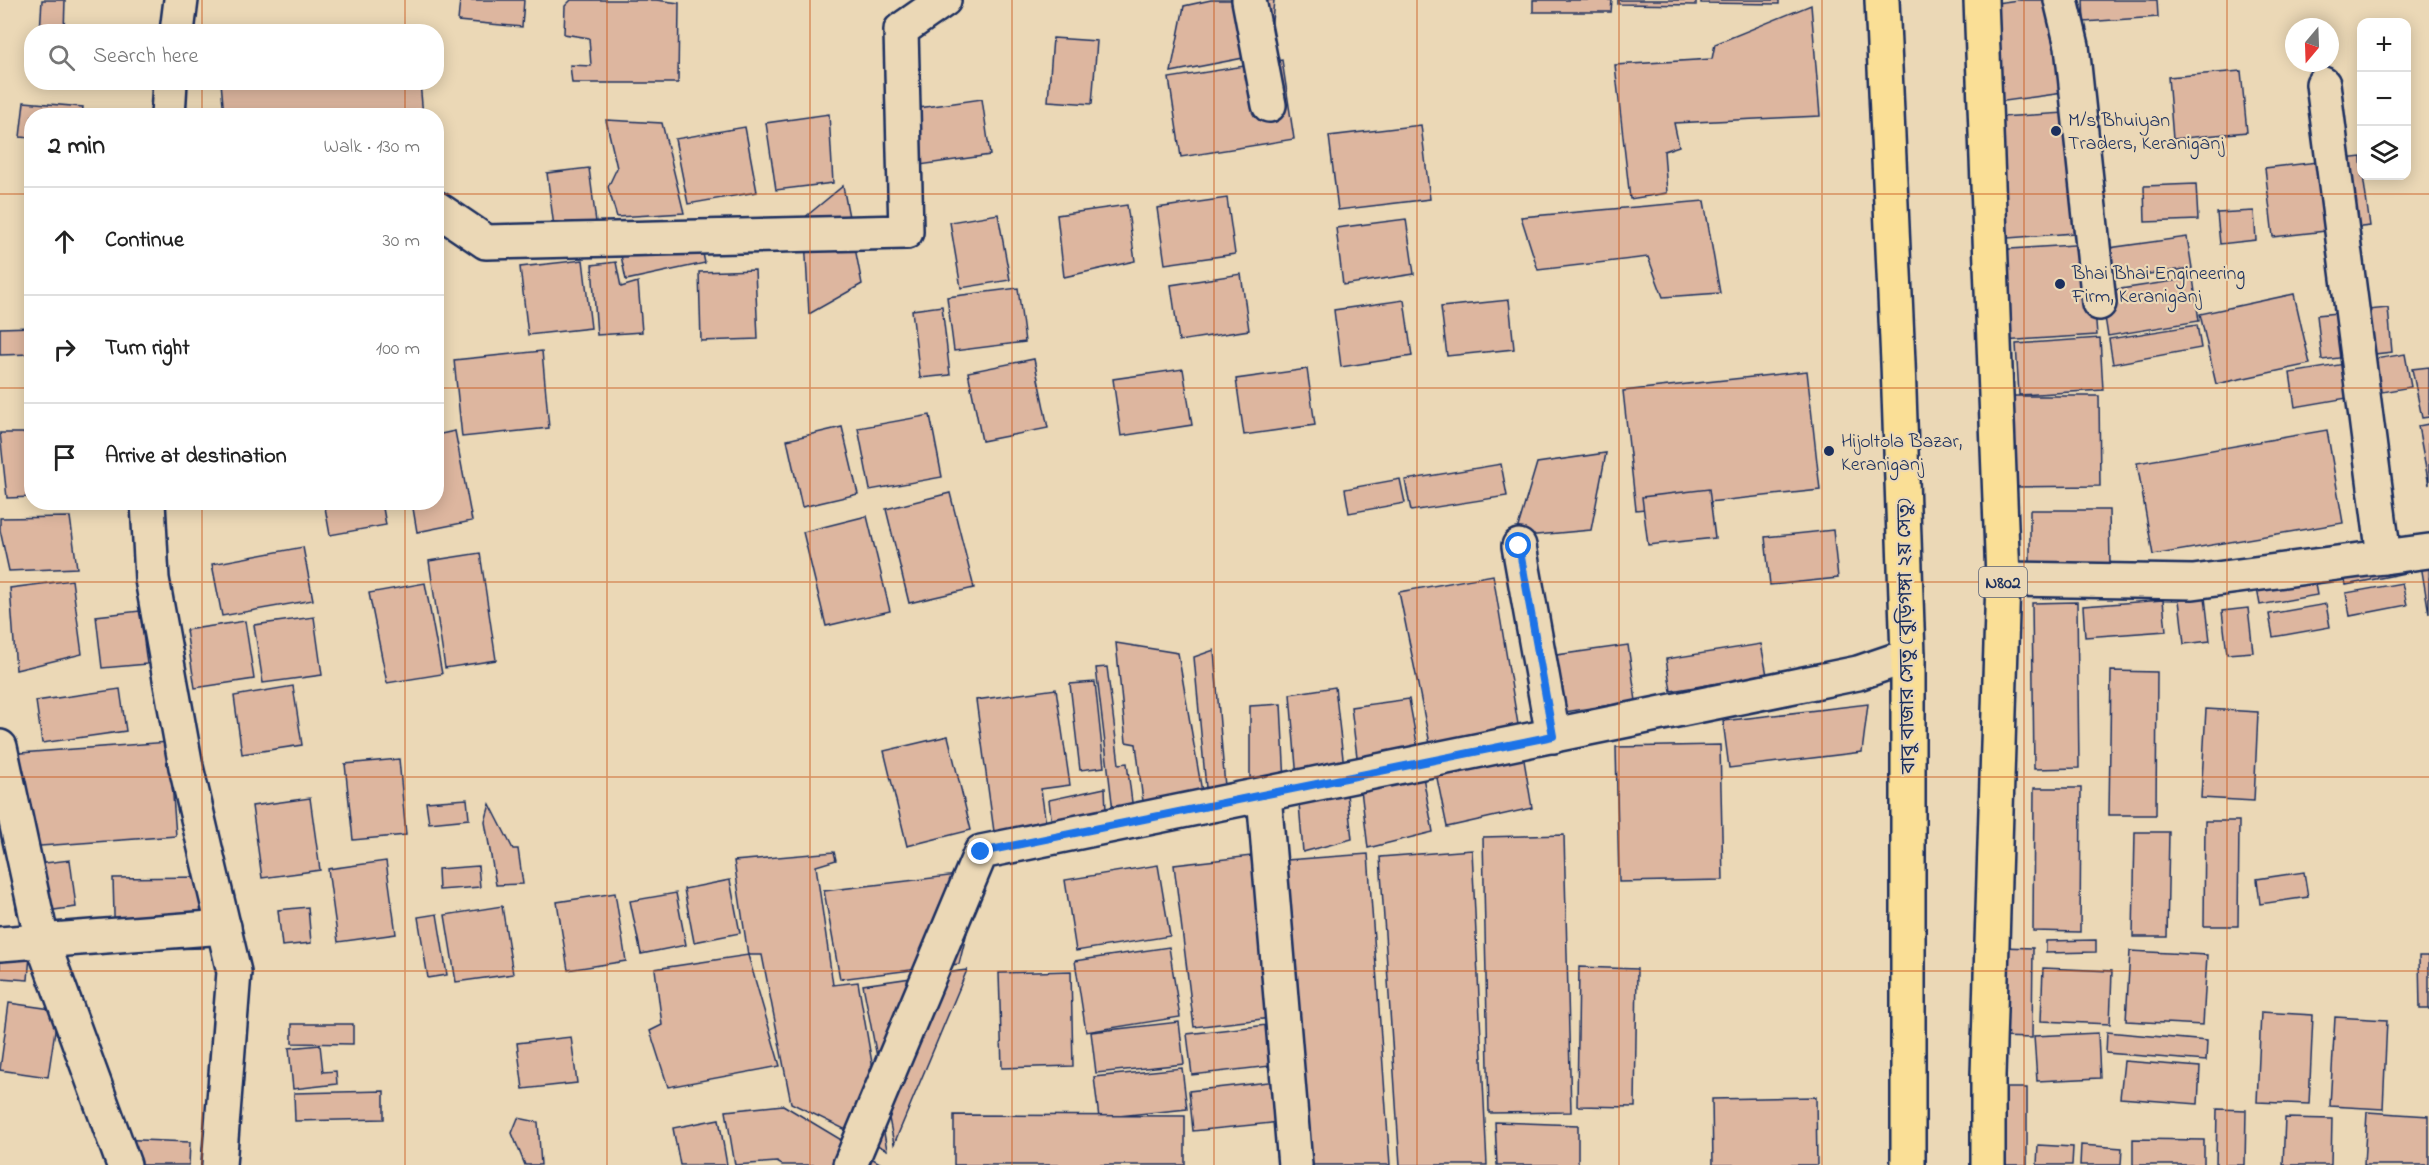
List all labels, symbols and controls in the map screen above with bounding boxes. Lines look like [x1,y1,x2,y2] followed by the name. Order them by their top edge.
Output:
[2285,18,2339,72] north arrow
[2357,18,2411,180] map controls
[2357,18,2411,72] button: +
[24,24,444,90] search box
[45,41,78,74] icon: search
[93,41,198,73] text: Search here
[2357,72,2411,126] button: −
[2068,107,2225,160] place label: M/s Bhuiyan Traders, Keraniganj
[2049,124,2063,138] marker: M/s Bhuiyan Traders, Keraniganj
[2357,126,2411,180] button: layers
[48,128,105,166] text: 2 min
[324,133,420,162] text: Walk · 130 m
[48,225,81,258] icon: ahead
[105,225,184,257] text: Continue
[383,227,420,256] text: 30 m
[2071,260,2245,313] place label: Bhai Bhai Engineering Firm, Keraniganj
[2053,277,2067,291] marker: Bhai Bhai Engineering Firm, Keraniganj
[48,333,81,366] icon: right
[105,333,190,365] text: Turn right
[376,335,420,364] text: 100 m
[1841,428,1962,481] place label: Hijoltola Bazar, Keraniganj
[48,441,81,474] icon: arrive
[105,441,287,473] text: Arrive at destination
[1822,444,1836,458] marker: Hijoltola Bazar, Keraniganj
[1891,498,1924,775] street label: বাবু বাজার সেতু (বুড়িগঙ্গা ২য় সেতু)
[1505,532,1531,558] route start
[1979,567,2027,597] road number: N802
[967,838,993,864] route end

